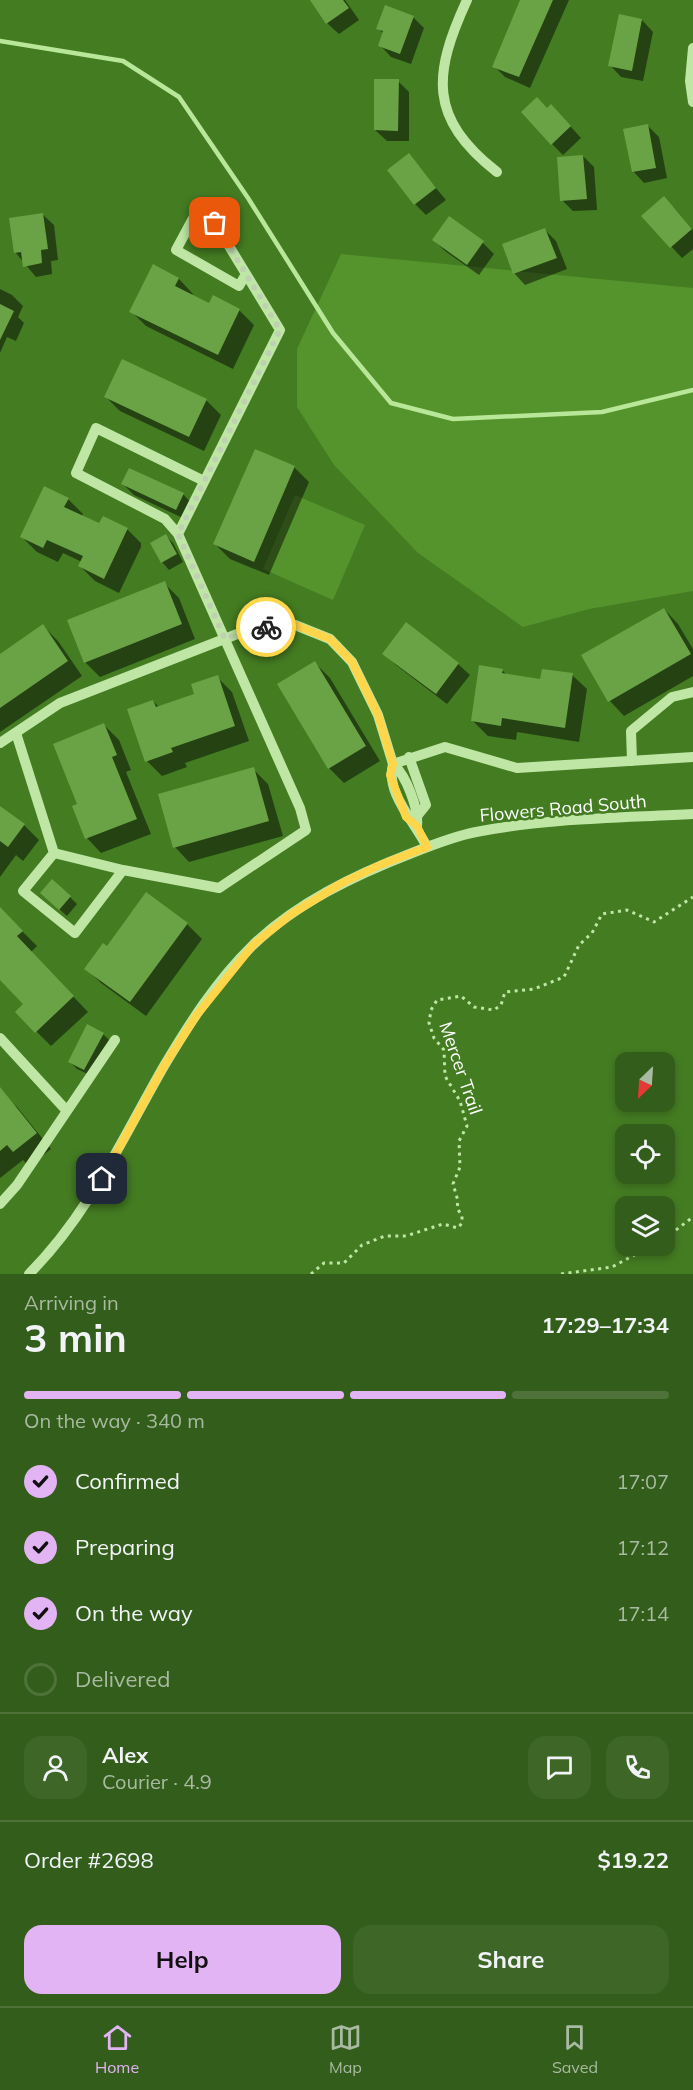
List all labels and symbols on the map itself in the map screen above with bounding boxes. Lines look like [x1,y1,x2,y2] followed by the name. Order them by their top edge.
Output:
[189,197,240,248] pin
[236,597,296,657] courier
[479,789,647,827] street label: Flowers Road South
[434,1019,488,1117] street label: Mercer Trail
[615,1052,675,1112] north arrow
[76,1153,127,1204] pin

